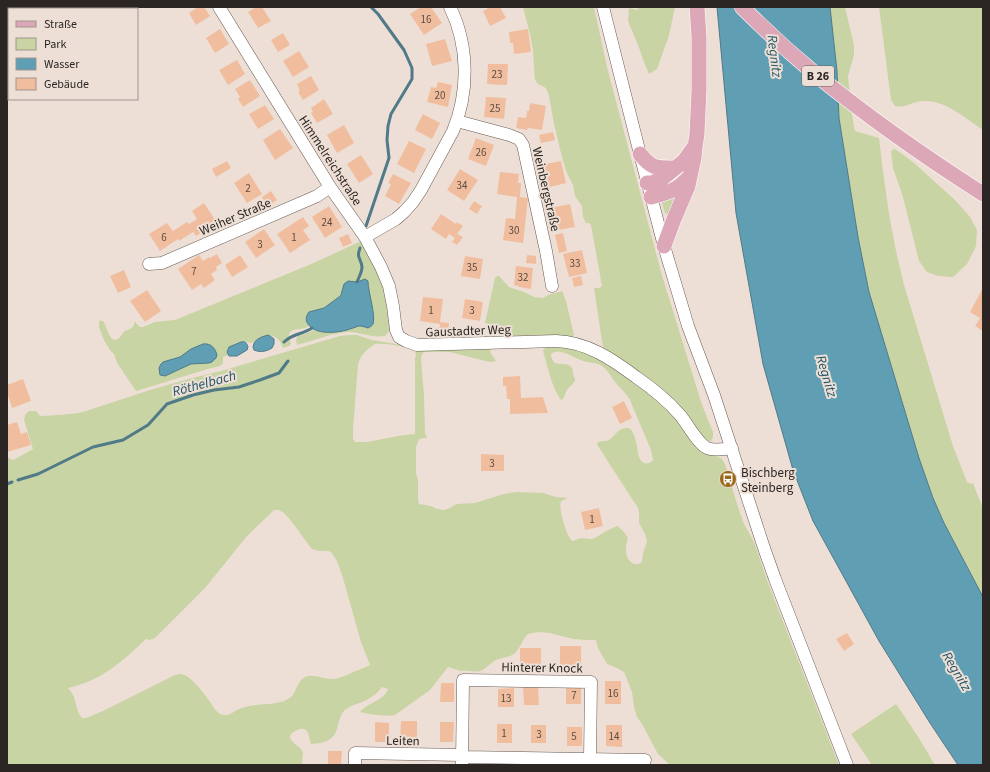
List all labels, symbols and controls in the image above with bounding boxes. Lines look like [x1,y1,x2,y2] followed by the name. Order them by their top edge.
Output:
[8,8,138,100] legend
[421,12,432,27] house number: 16
[44,16,77,33] text: Straße
[761,34,787,80] water label: Regnitz
[44,36,66,53] text: Park
[44,56,80,73] text: Wasser
[802,66,834,86] road number: B 26
[492,67,502,82] house number: 23
[44,76,89,93] text: Gebäude
[435,88,445,103] house number: 20
[490,101,500,116] house number: 25
[294,112,366,209] street label: Himmelreichstraße
[476,145,487,160] house number: 26
[528,145,564,233] street label: Weinbergstraße
[457,178,468,193] house number: 34
[245,181,251,196] house number: 2
[197,194,274,240] street label: Weiher Straße
[322,215,333,230] house number: 24
[509,223,519,238] house number: 30
[161,230,167,245] house number: 6
[291,230,297,245] house number: 1
[257,237,263,252] house number: 3
[570,256,580,271] house number: 33
[467,260,477,275] house number: 35
[191,264,197,279] house number: 7
[518,270,528,285] house number: 32
[428,303,434,318] house number: 1
[469,303,475,318] house number: 3
[425,320,512,341] street label: Gaustadter Weg
[810,353,842,401] water label: Regnitz
[170,366,238,402] water label: Röthelbach
[489,456,495,471] house number: 3
[741,464,795,497] place label: Bischberg Steinberg
[718,469,738,489] bus stop icon: Bischberg Steinberg
[589,512,595,527] house number: 1
[937,648,976,696] water label: Regnitz
[501,658,583,678] street label: Hinterer Knock
[608,686,619,701] house number: 16
[571,688,577,703] house number: 7
[501,691,511,706] house number: 13
[501,726,507,741] house number: 1
[536,727,542,742] house number: 3
[571,729,577,744] house number: 5
[609,729,620,744] house number: 14
[386,732,420,750] street label: Leiten

